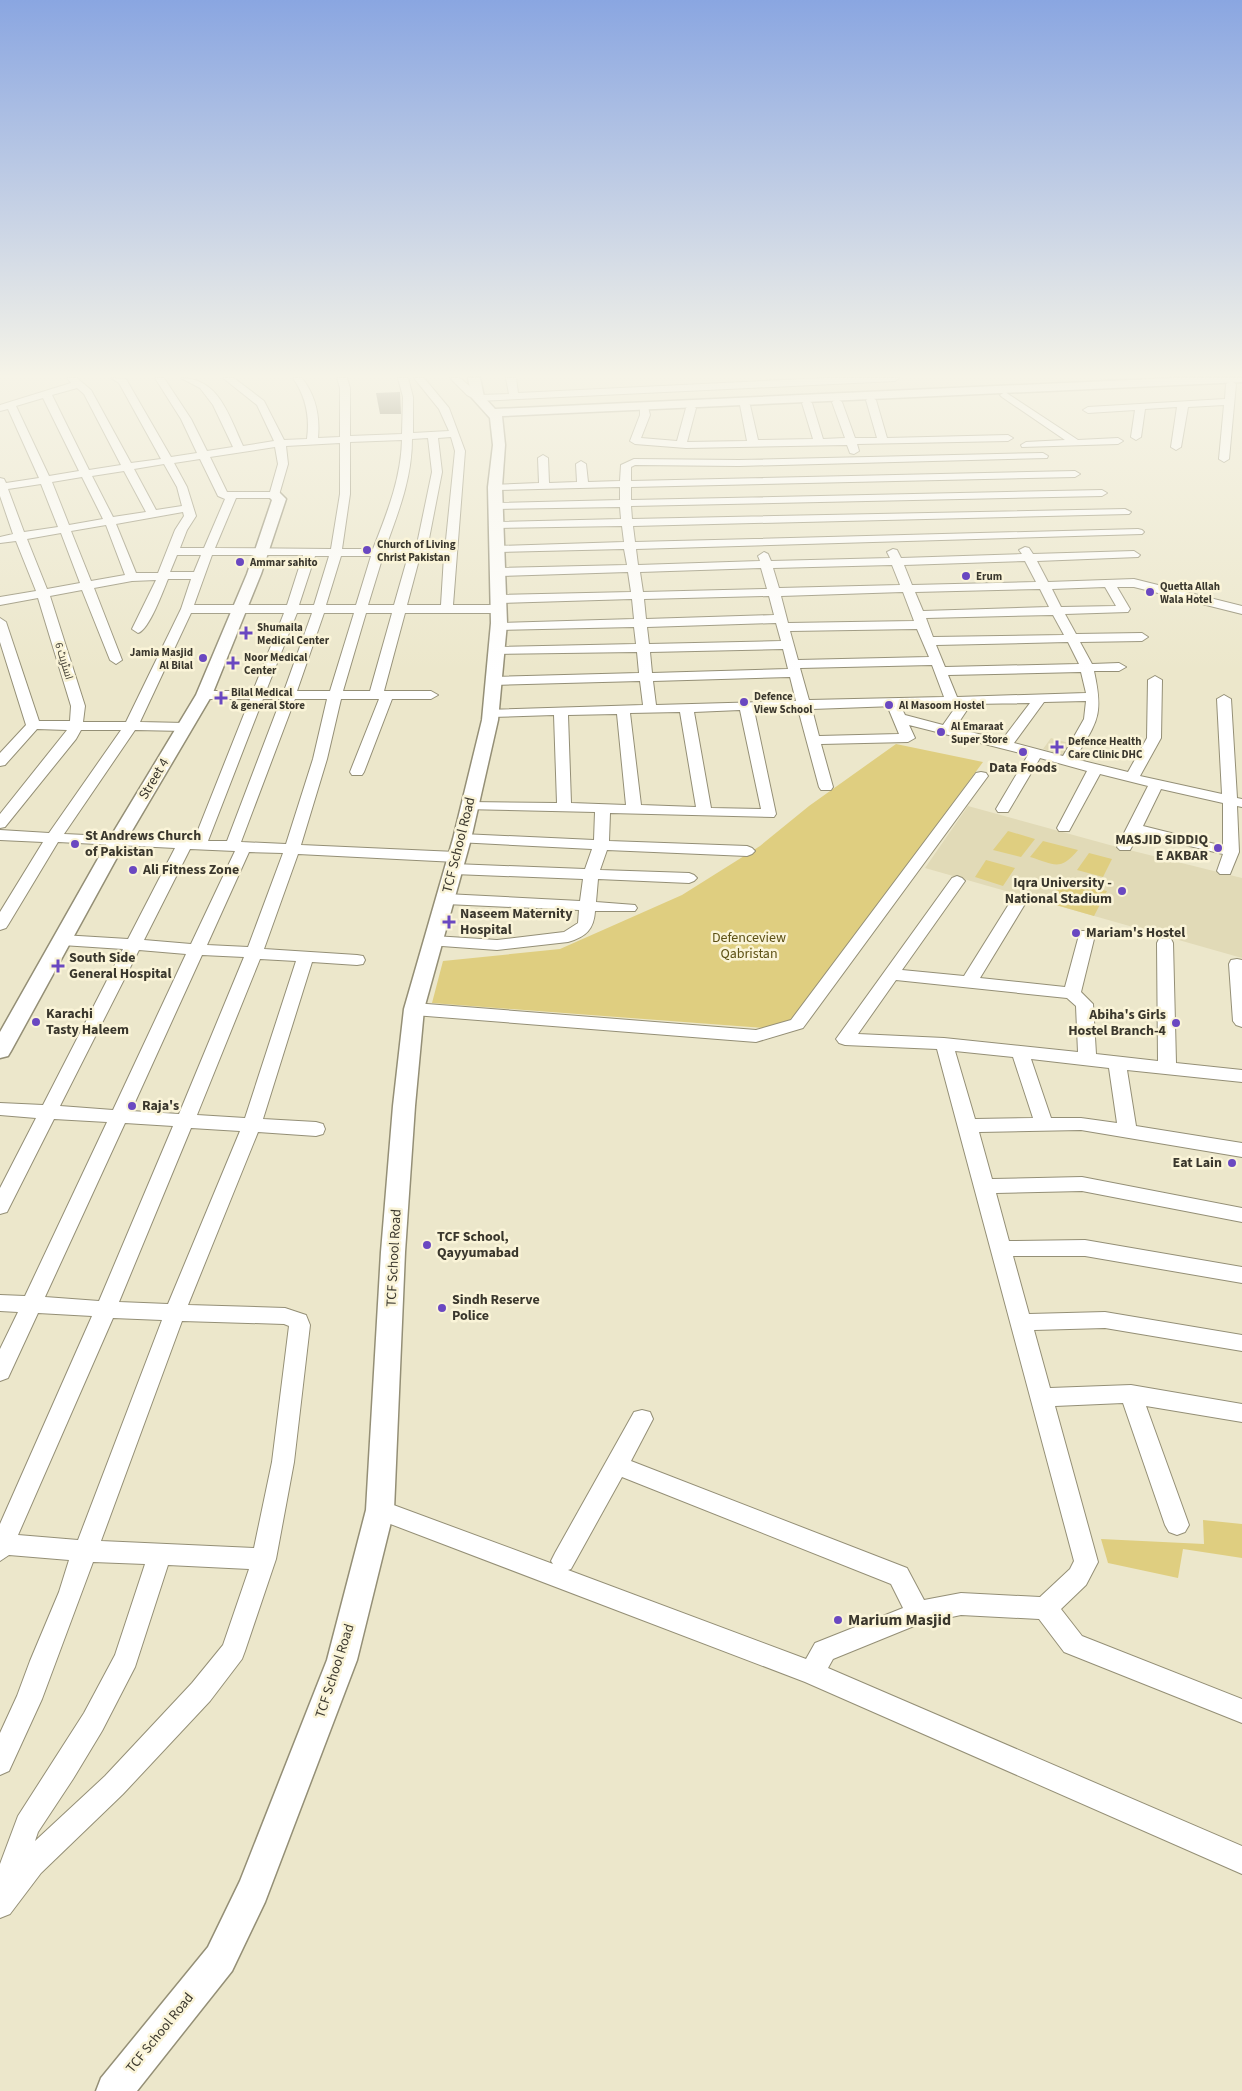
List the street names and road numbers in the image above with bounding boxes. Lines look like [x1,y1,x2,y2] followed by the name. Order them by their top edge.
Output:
[51,641,77,681] street label: اسٹریٹ 6
[134,755,174,803] street label: Street 4
[437,795,481,895] street label: TCF School Road
[381,1209,407,1307] street label: TCF School Road
[310,1621,360,1721] street label: TCF School Road
[121,1989,199,2077] street label: TCF School Road

